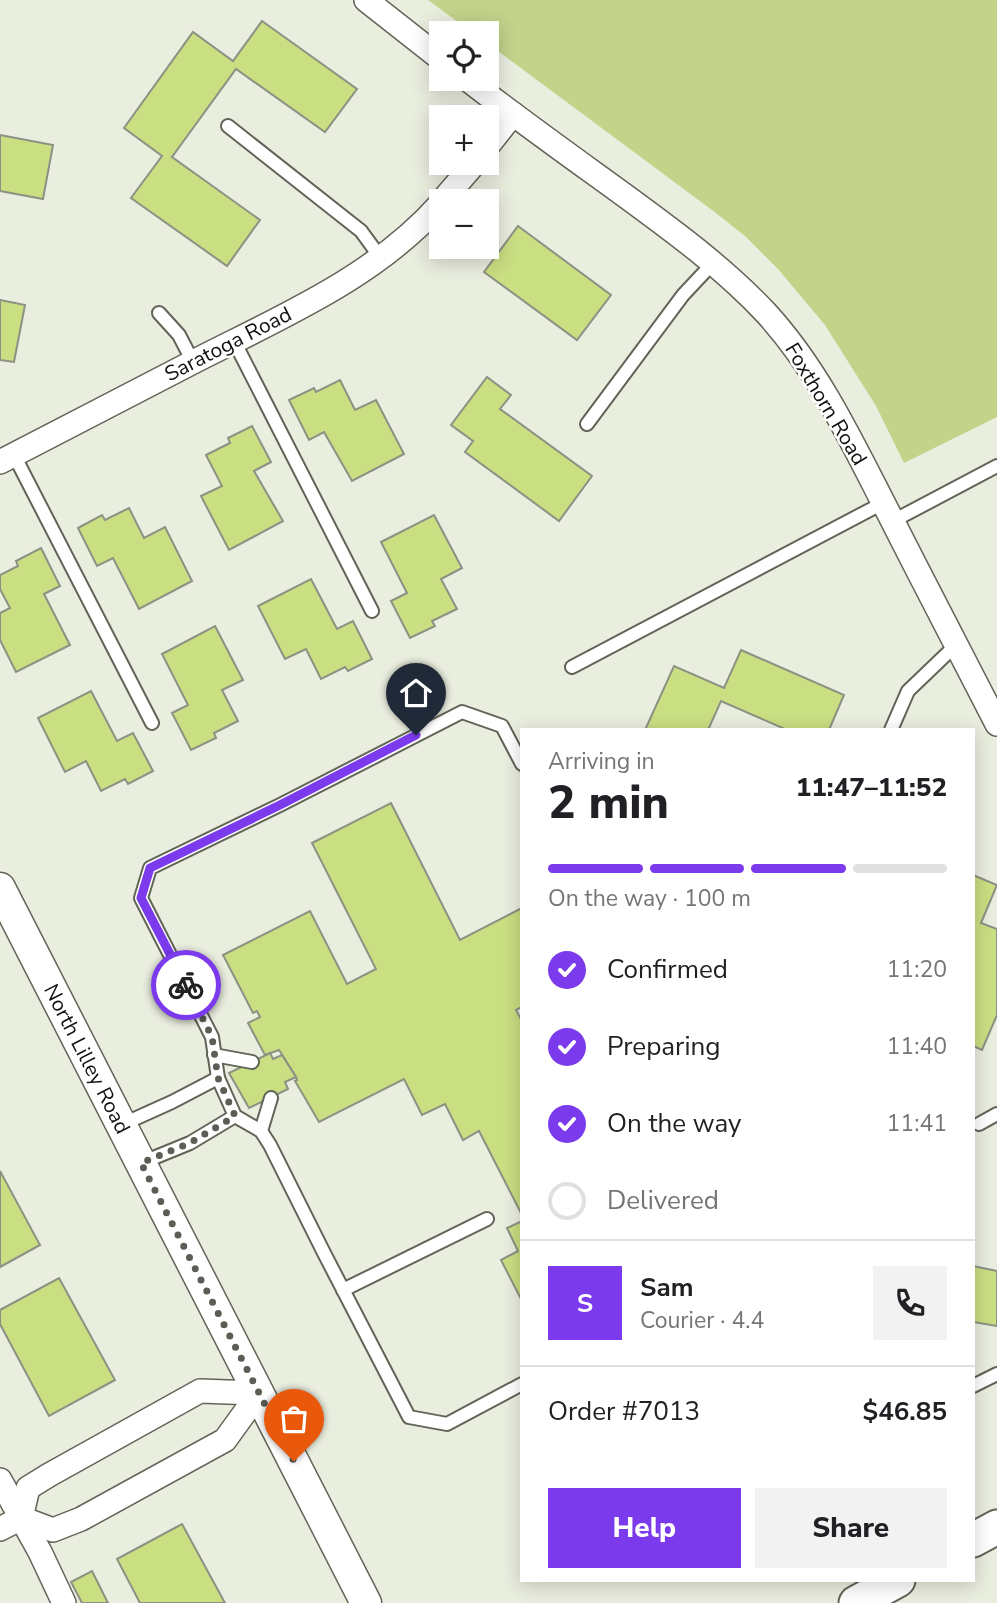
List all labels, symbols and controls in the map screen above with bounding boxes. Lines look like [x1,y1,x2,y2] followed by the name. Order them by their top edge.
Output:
[429,21,499,259] map controls
[429,21,499,91] button: locate
[429,105,499,175] button: +
[429,189,499,259] button: −
[160,300,296,388] street label: Saratoga Road
[778,338,874,470] street label: Foxthorn Road
[386,663,446,735] pin
[397,674,435,712] icon: home
[548,746,655,777] text: Arriving in
[796,770,947,805] text: 11:47–11:52
[548,771,669,834] text: 2 min
[548,883,751,914] text: On the way · 100 m
[151,950,221,1020] courier
[548,951,586,989] icon: check
[607,952,728,987] text: Confirmed
[887,954,947,985] text: 11:20
[167,966,205,1004] icon: bike
[37,979,137,1139] street label: North Lilley Road
[548,1028,586,1066] icon: check
[607,1029,720,1064] text: Preparing
[887,1031,947,1062] text: 11:40
[548,1105,586,1143] icon: check
[607,1106,741,1141] text: On the way
[887,1108,947,1139] text: 11:41
[607,1183,719,1218] text: Delivered
[873,1266,947,1340] button: phone
[640,1270,693,1305] text: Sam
[577,1286,593,1321] text: S
[640,1305,764,1336] text: Courier · 4.4
[264,1389,324,1461] pin
[548,1394,700,1429] text: Order #7013
[863,1394,947,1429] text: $46.85
[275,1400,313,1438] icon: bag
[548,1488,741,1568] button: Help
[755,1488,947,1568] button: Share

